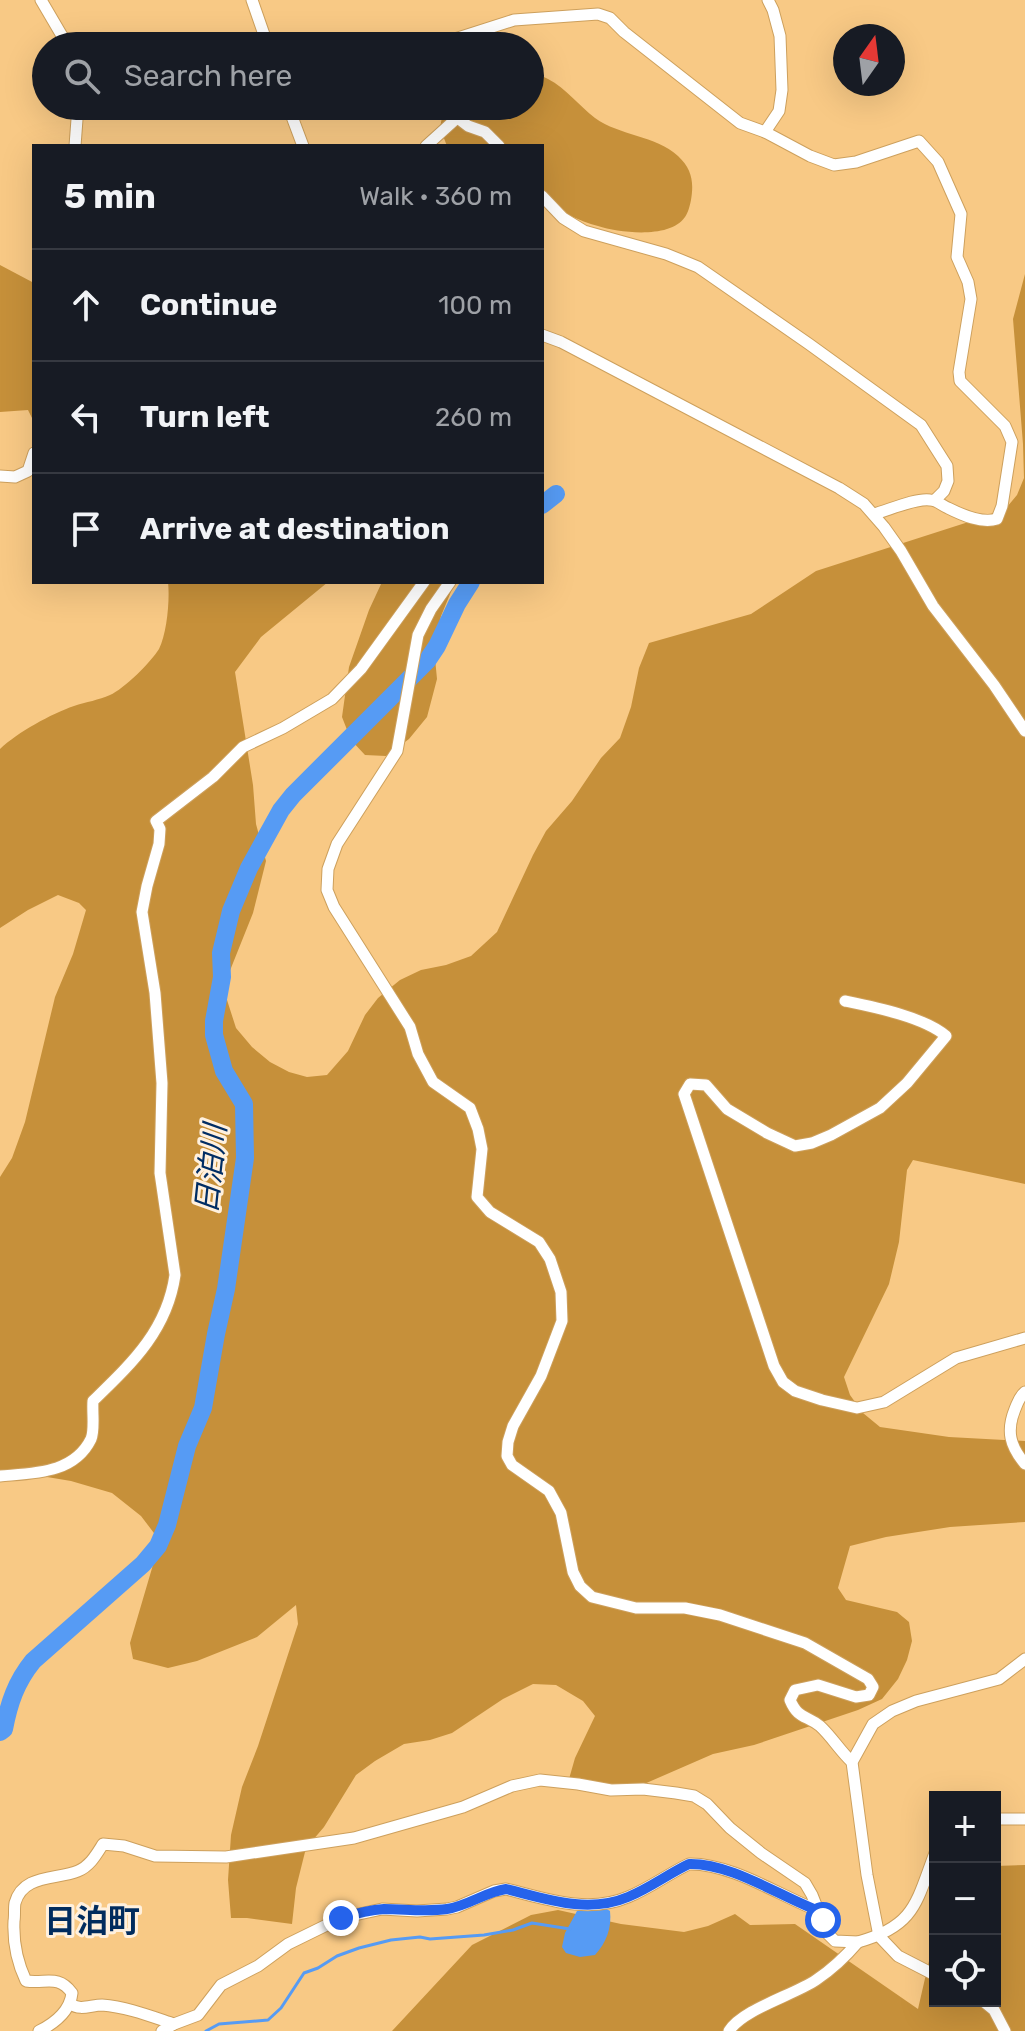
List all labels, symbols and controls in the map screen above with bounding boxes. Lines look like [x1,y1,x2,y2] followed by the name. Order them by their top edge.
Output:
[833,24,905,96] north arrow
[32,32,544,120] search box
[60,54,104,98] icon: search
[124,58,292,94] text: Search here
[64,176,156,217] text: 5 min
[359,181,512,212] text: Walk · 360 m
[64,283,108,327] icon: ahead
[140,287,277,323] text: Continue
[438,290,512,321] text: 100 m
[64,395,108,439] icon: left
[140,399,270,435] text: Turn left
[435,402,512,433] text: 260 m
[64,507,108,551] icon: arrive
[140,511,450,547] text: Arrive at destination
[188,1119,234,1216] water label: 日泊川
[929,1791,1001,2007] map controls
[929,1791,1001,1863] button: +
[929,1863,1001,1935] button: −
[323,1900,359,1936] route end
[44,1902,140,1940] district label: 日泊町
[805,1902,841,1938] route start
[929,1935,1001,2007] button: locate

